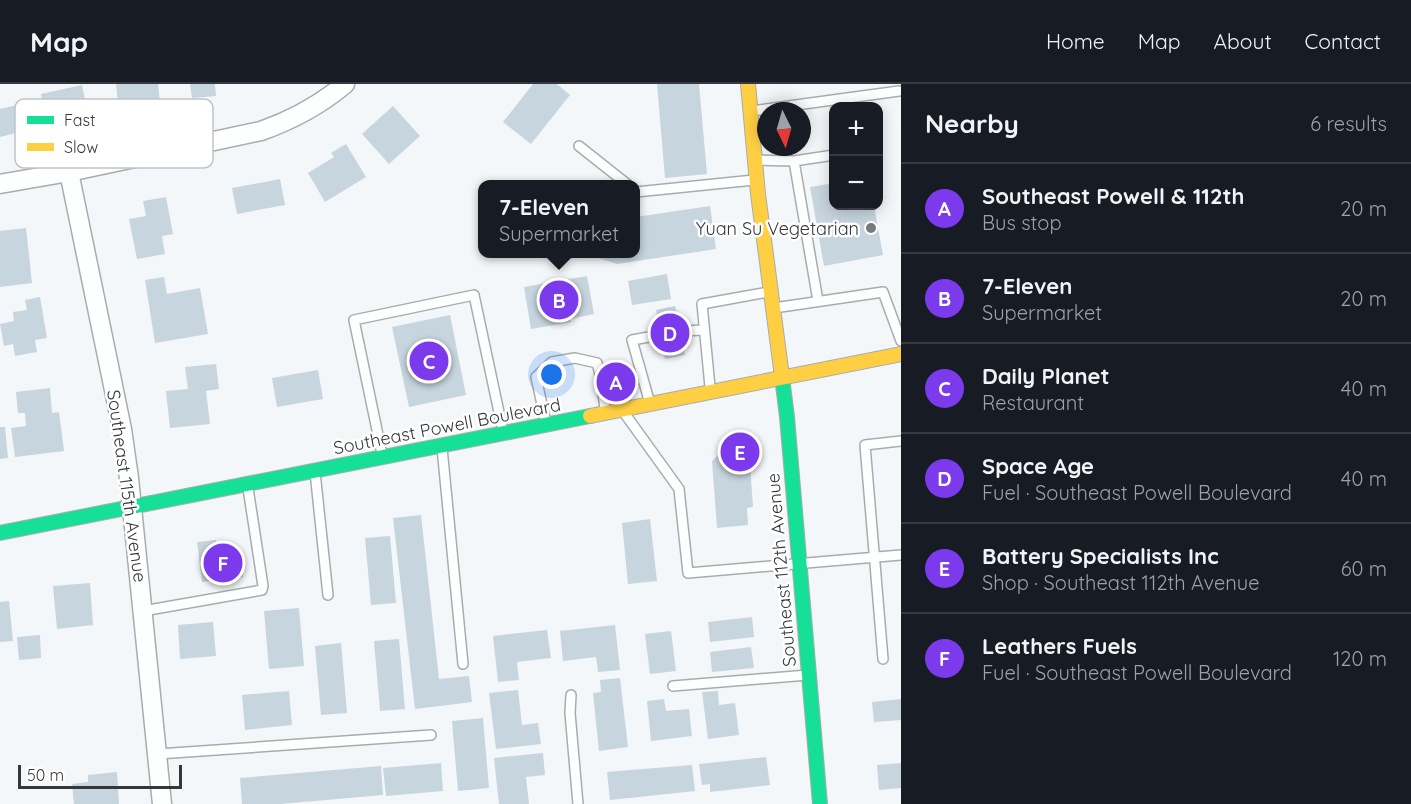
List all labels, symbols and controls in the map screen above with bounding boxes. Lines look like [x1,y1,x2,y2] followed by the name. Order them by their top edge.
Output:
[30,24,88,59] text: Map
[1046,28,1105,54] text: Home
[1138,28,1181,54] text: Map
[1214,28,1272,54] text: About
[1305,28,1381,54] text: Contact
[15,99,213,168] legend
[757,102,811,156] north arrow
[829,102,883,210] map controls
[829,102,883,156] button: +
[925,107,1019,140] text: Nearby
[64,110,95,130] text: Fast
[1310,111,1387,136] text: 6 results
[64,137,98,157] text: Slow
[829,156,883,210] button: −
[478,180,640,258] popup
[982,182,1244,210] text: Southeast Powell & 112th
[499,193,589,221] text: 7-Eleven
[938,196,951,221] text: A
[1340,196,1387,221] text: 20 m
[982,210,1062,235] text: Bus stop
[696,217,859,240] place label: Yuan Su Vegetarian
[499,221,619,246] text: Supermarket
[864,221,878,235] marker: Yuan Su Vegetarian
[982,272,1072,300] text: 7-Eleven
[540,278,578,322] pin: B
[938,286,951,311] text: B
[1340,286,1387,311] text: 20 m
[982,300,1102,325] text: Supermarket
[650,310,690,356] pin: D
[410,338,448,384] pin: C
[537,360,566,389] your location
[596,360,636,404] pin: A
[982,362,1110,390] text: Daily Planet
[938,376,951,401] text: C
[1341,376,1387,401] text: 40 m
[102,388,152,584] street label: Southeast 115th Avenue
[982,390,1084,415] text: Restaurant
[331,393,563,459] street label: Southeast Powell Boulevard
[720,430,760,475] pin: E
[982,452,1094,480] text: Space Age
[937,466,952,491] text: D
[1341,466,1387,491] text: 40 m
[761,472,801,668] street label: Southeast 112th Avenue
[982,480,1292,505] text: Fuel · Southeast Powell Boulevard
[204,540,242,586] pin: F
[982,542,1219,570] text: Battery Specialists Inc
[939,556,950,581] text: E
[1341,556,1387,581] text: 60 m
[982,570,1259,595] text: Shop · Southeast 112th Avenue
[982,632,1137,660] text: Leathers Fuels
[939,646,950,671] text: F
[1333,646,1387,671] text: 120 m
[982,660,1292,685] text: Fuel · Southeast Powell Boulevard
[18,762,182,790] scale bar
[27,765,64,785] text: 50 m

